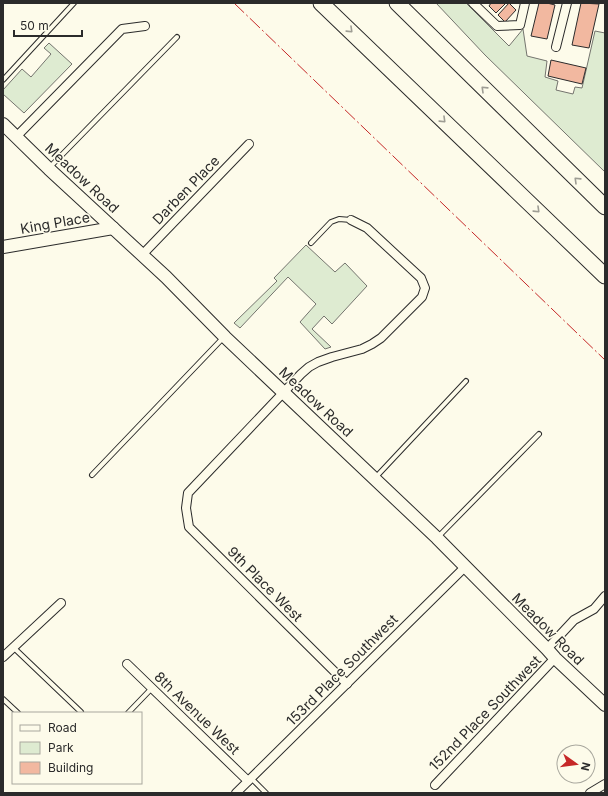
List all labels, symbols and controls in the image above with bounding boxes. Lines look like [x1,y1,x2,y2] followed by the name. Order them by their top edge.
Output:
[14,12,82,38] scale bar
[20,18,49,33] text: 50 m
[345,25,352,32] one-way arrow
[481,86,489,94] one-way arrow
[438,115,446,123] one-way arrow
[42,139,123,216] street label: Meadow Road
[149,152,223,227] street label: Darben Place
[574,177,582,185] one-way arrow
[532,206,540,213] one-way arrow
[19,208,91,237] street label: King Place
[276,363,357,440] street label: Meadow Road
[224,543,307,625] street label: 9th Place West
[509,589,588,668] street label: Meadow Road
[282,610,401,729] street label: 153rd Place Southwest
[425,651,544,774] street label: 152nd Place Southwest
[151,668,244,758] street label: 8th Avenue West
[12,712,142,784] legend
[48,720,77,735] text: Road
[48,740,74,755] text: Park
[556,744,596,784] north arrow
[48,760,93,775] text: Building
[578,761,594,772] text: N

